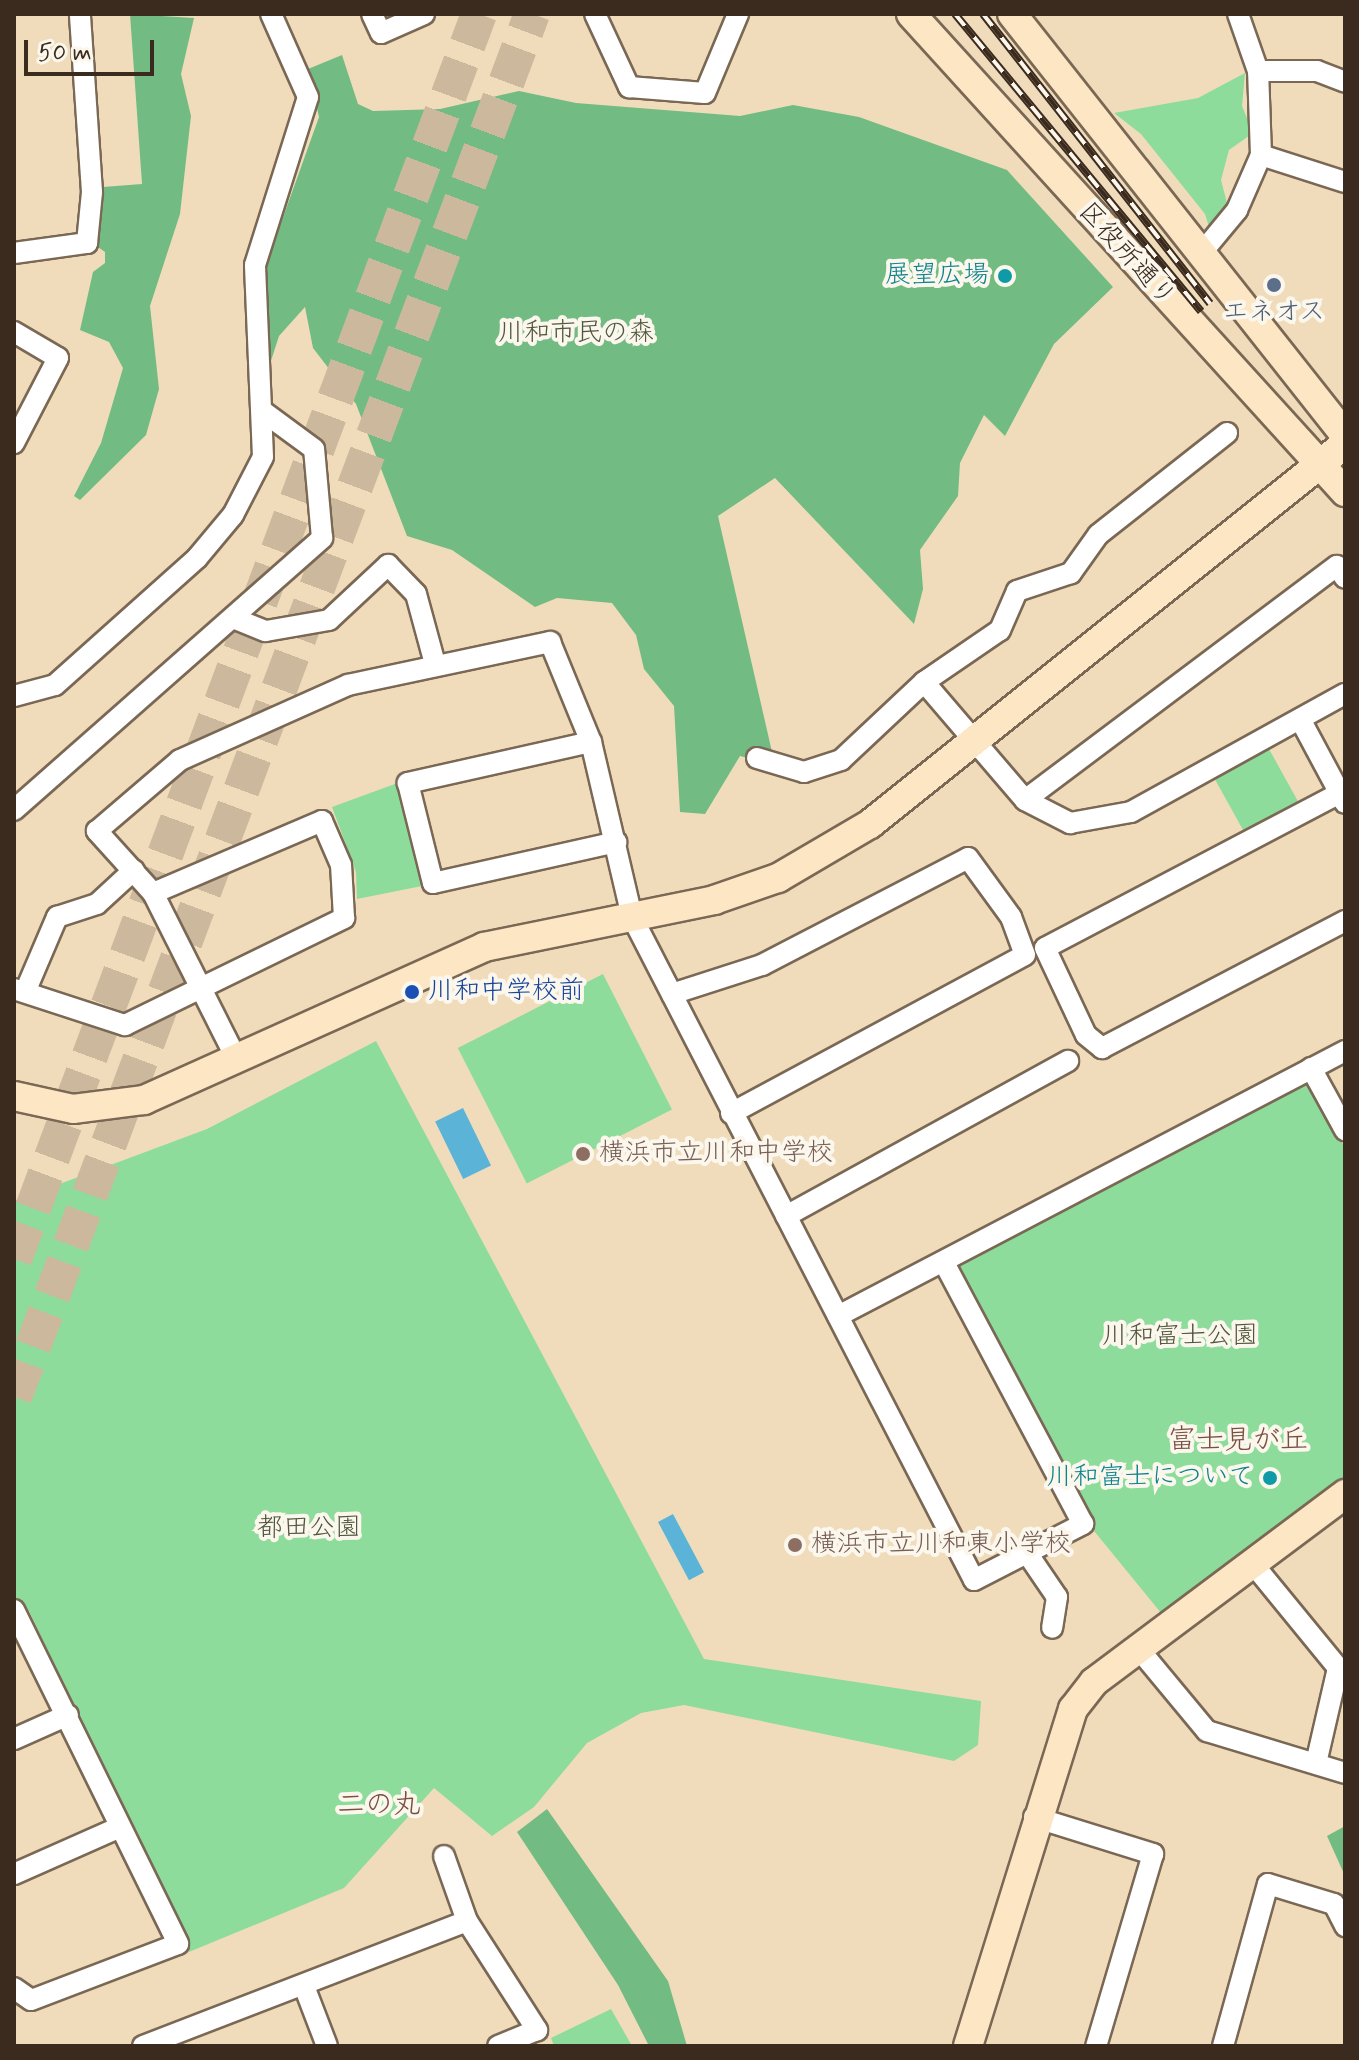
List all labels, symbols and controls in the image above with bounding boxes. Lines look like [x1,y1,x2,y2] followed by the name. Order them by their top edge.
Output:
[28,24,158,74] scale bar
[38,38,92,69] text: 50 m
[1071,196,1181,314] street label: 区役所通り
[885,260,989,292] place label: 展望広場
[996,267,1014,285] marker: 展望広場
[1265,276,1283,294] marker: エネオス
[1222,297,1326,329] place label: エネオス
[498,318,654,350] park label: 川和市民の森
[428,976,584,1008] place label: 川和中学校前
[403,983,421,1001] marker: 川和中学校前
[599,1138,833,1170] place label: 横浜市立川和中学校
[574,1145,592,1163] marker: 横浜市立川和中学校
[1102,1321,1258,1353] park label: 川和富士公園
[1168,1424,1308,1458] district label: 富士見が丘
[1046,1462,1254,1494] place label: 川和富士について
[1261,1469,1279,1487] marker: 川和富士について
[257,1513,361,1545] park label: 都田公園
[811,1529,1071,1561] place label: 横浜市立川和東小学校
[786,1536,804,1554] marker: 横浜市立川和東小学校
[337,1789,421,1823] district label: 二の丸

